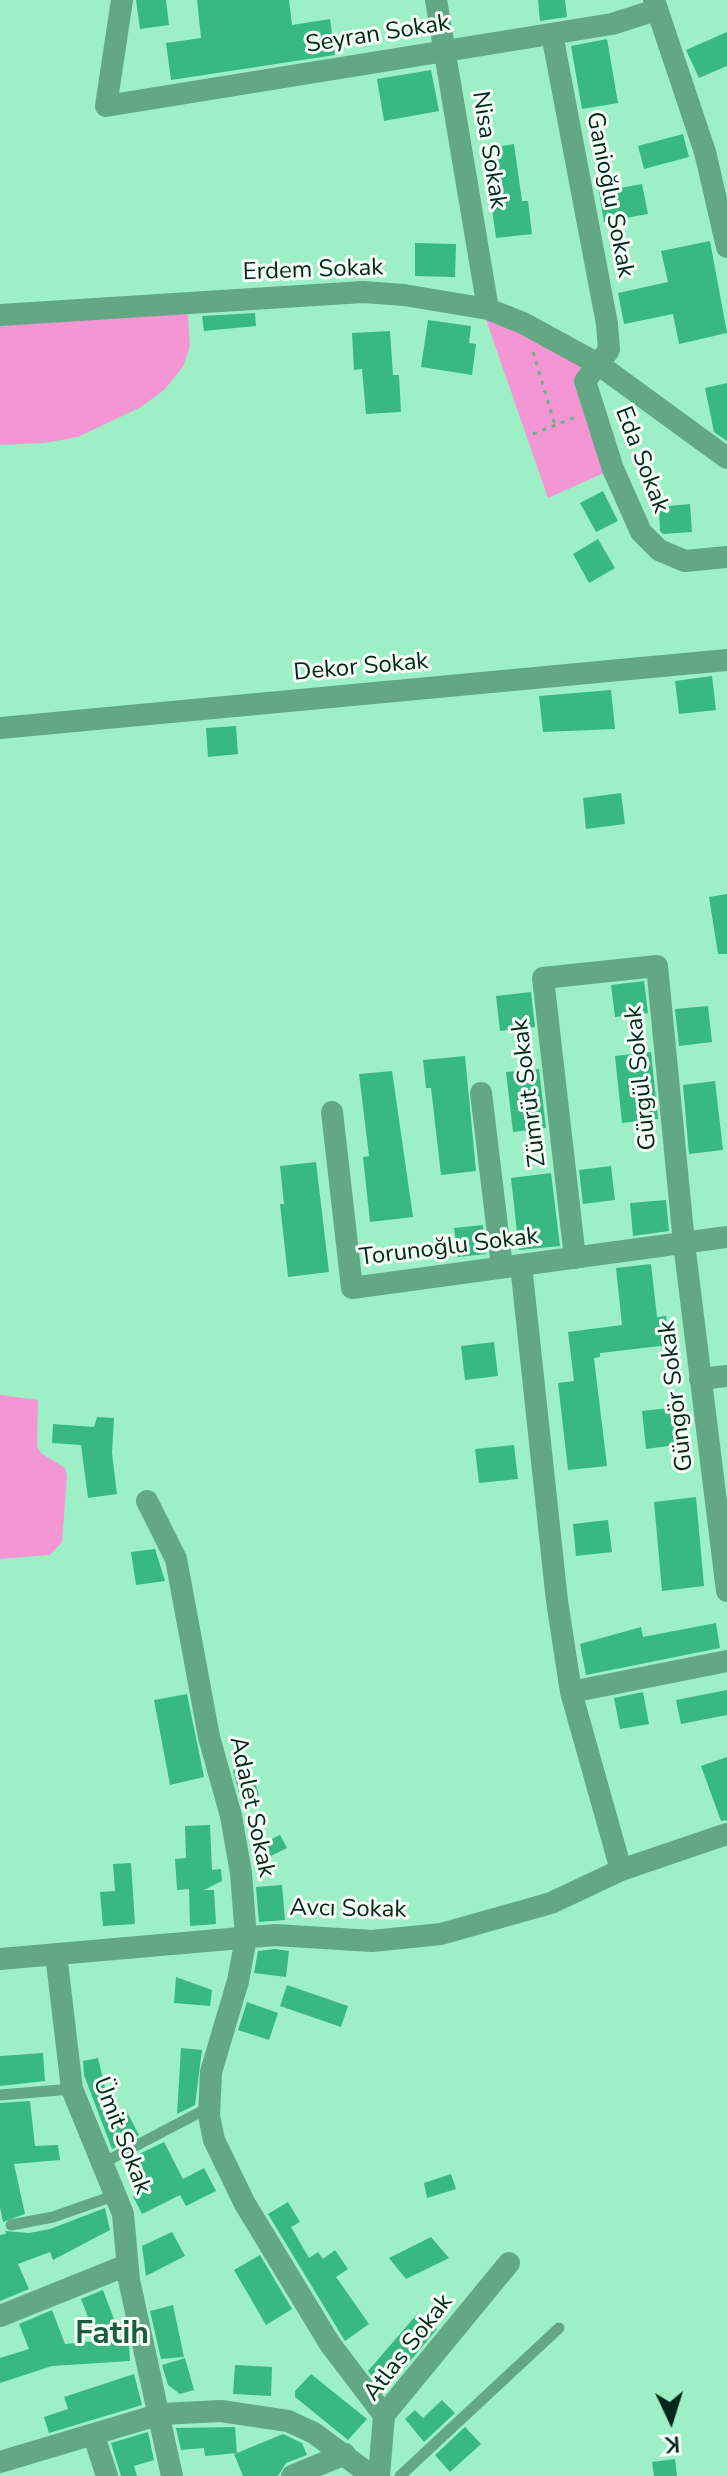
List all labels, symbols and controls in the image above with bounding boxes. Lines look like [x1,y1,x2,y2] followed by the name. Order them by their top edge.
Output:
[304,9,452,61] street label: Seyran Sokak
[465,89,511,211] street label: Nisa Sokak
[579,110,639,280] street label: Ganioğlu Sokak
[242,254,384,288] street label: Erdem Sokak
[608,403,674,517] street label: Eda Sokak
[292,648,430,688] street label: Dekor Sokak
[620,1004,664,1152] street label: Gürgül Sokak
[507,1017,553,1169] street label: Zümrüt Sokak
[358,1223,540,1273] street label: Torunoğlu Sokak
[653,1319,701,1473] street label: Güngör Sokak
[222,1734,280,1880] street label: Adalet Sokak
[289,1895,407,1925] street label: Avcı Sokak
[86,2073,156,2199] street label: Ümit Sokak
[358,2289,460,2407] street label: Atlas Sokak
[75,2316,149,2354] district label: Fatih
[631,2380,711,2460] north arrow
[664,2428,681,2459] text: K

